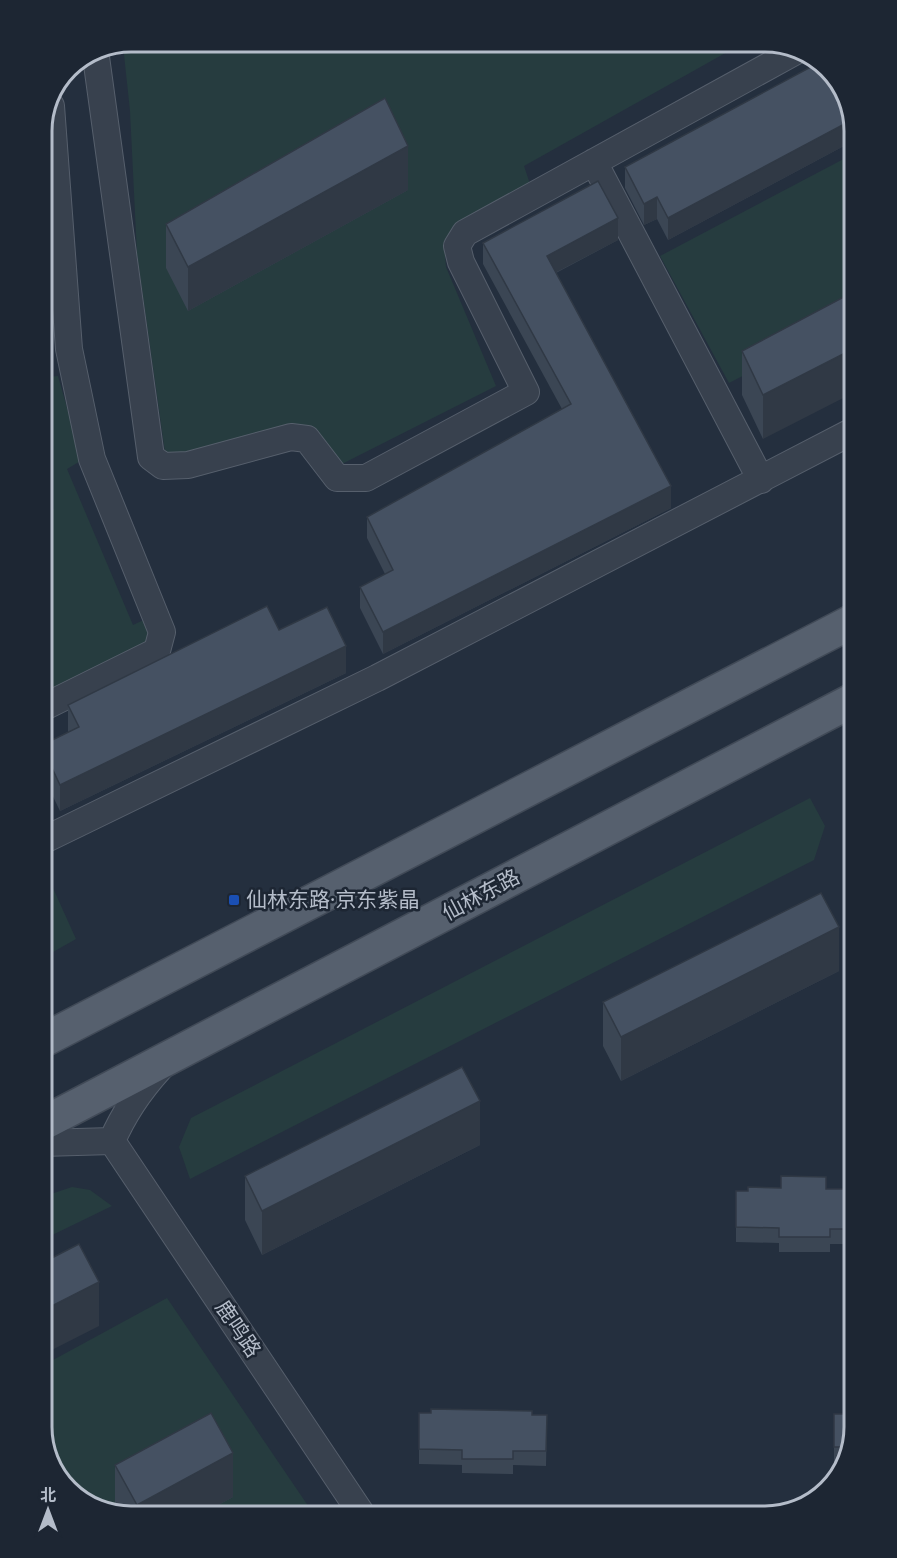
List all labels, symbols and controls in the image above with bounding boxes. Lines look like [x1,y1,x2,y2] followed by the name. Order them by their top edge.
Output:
[437,862,525,928] street label: 仙林东路
[246,885,419,915] place label: 仙林东路·京东紫晶
[227,893,241,907] marker: 仙林东路·京东紫晶
[208,1294,268,1364] street label: 鹿鸣路
[18,1480,78,1540] north arrow
[40,1485,56,1507] text: 北

